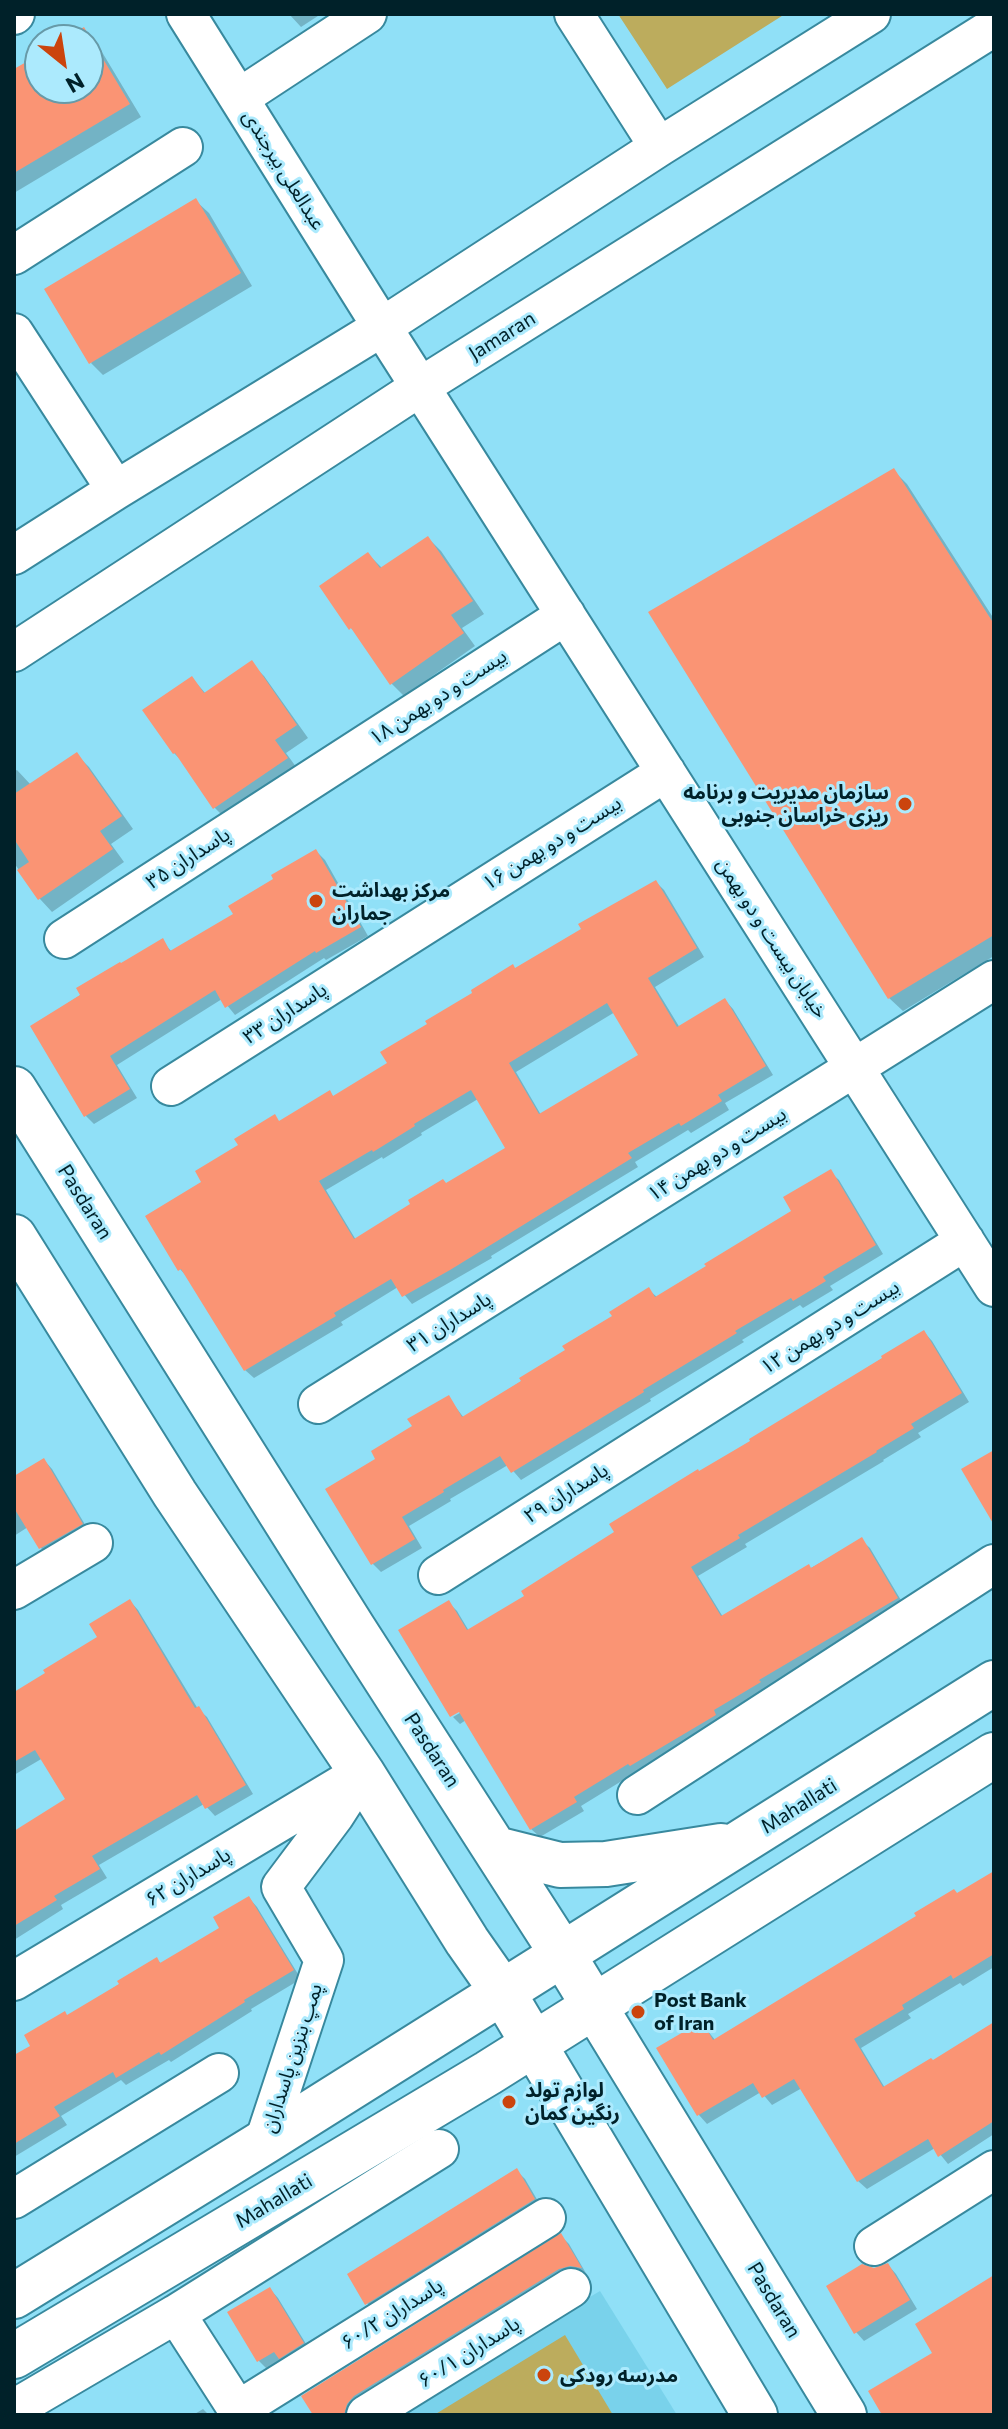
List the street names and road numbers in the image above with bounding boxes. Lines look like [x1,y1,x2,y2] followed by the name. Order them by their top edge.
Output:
[238,106,330,234] street label: عبدالعلی بیرجندی
[464,306,540,366] street label: Jamaran
[365,644,511,750] street label: بیست و دو بهمن ۱۸
[478,791,626,895] street label: بیست و دو بهمن ۱۶
[142,822,234,894] street label: پاسداران ۳۵
[711,853,833,1023] street label: خیابان بیست و دو بهمن
[239,977,331,1049] street label: پاسداران ۳۳
[643,1102,791,1206] street label: بیست و دو بهمن ۱۴
[53,1160,117,1244] street label: Pasdaran
[756,1275,904,1379] street label: بیست و دو بهمن ۱۲
[402,1287,496,1357] street label: پاسداران ۳۱
[519,1458,613,1528] street label: پاسداران ۲۹
[399,1708,465,1792] street label: Pasdaran
[756,1773,842,1839] street label: Mahallati
[141,1842,235,1912] street label: پاسداران ۶۲
[257,1980,327,2136] street label: پمپ بنزین پاسداران
[231,2169,317,2233] street label: Mahallati
[742,2258,806,2342] street label: Pasdaran
[337,2273,447,2355] street label: پاسداران ۶۰/۲
[414,2311,524,2393] street label: پاسداران ۶۰/۱

